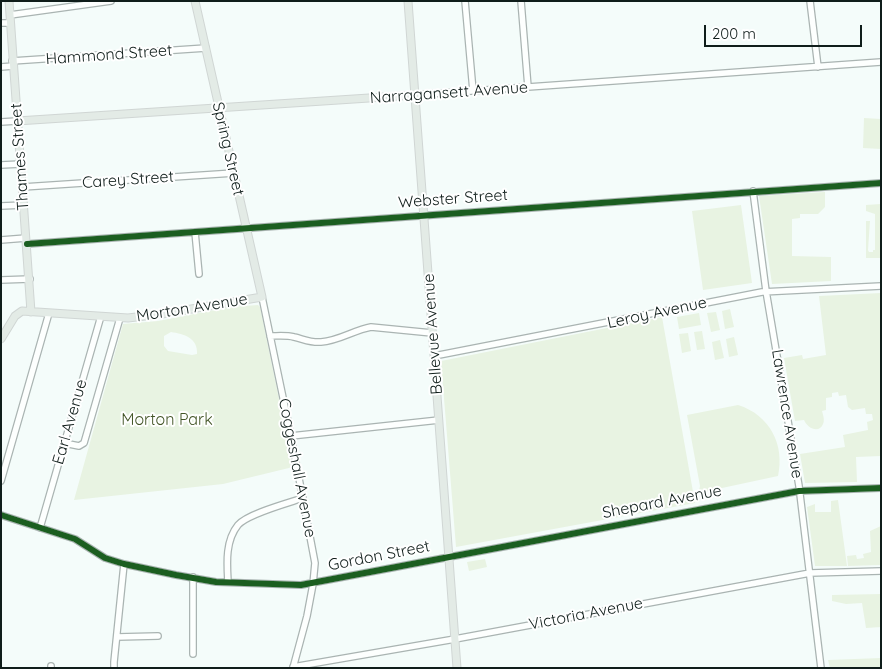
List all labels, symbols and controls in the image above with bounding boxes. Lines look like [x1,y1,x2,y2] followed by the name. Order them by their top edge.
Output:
[707,15,864,47] scale bar
[712,24,756,43] text: 200 m
[45,41,173,69] street label: Hammond Street
[369,78,529,108] street label: Narragansett Avenue
[208,100,248,198] street label: Spring Street
[7,103,33,211] street label: Thames Street
[81,167,175,193] street label: Carey Street
[397,186,509,212] street label: Webster Street
[419,273,447,395] street label: Bellevue Avenue
[135,290,249,326] street label: Morton Avenue
[606,293,708,333] street label: Leroy Avenue
[767,348,807,480] street label: Lawrence Avenue
[49,377,91,467] street label: Earl Avenue
[274,397,320,539] street label: Coggeshall Avenue
[121,410,213,430] park label: Morton Park
[601,481,723,523] street label: Shepard Avenue
[326,537,432,575] street label: Gordon Street
[527,594,645,634] street label: Victoria Avenue

